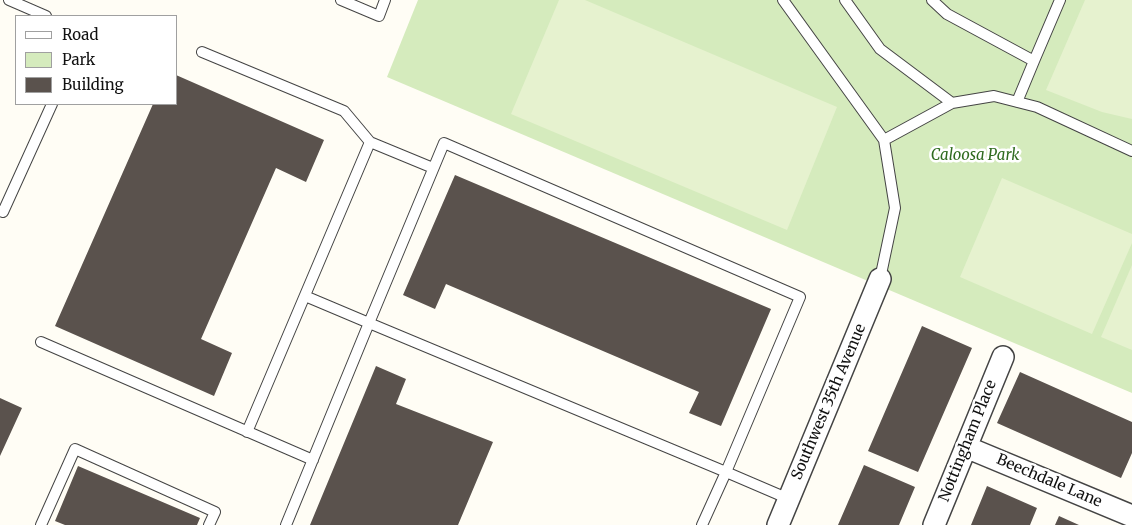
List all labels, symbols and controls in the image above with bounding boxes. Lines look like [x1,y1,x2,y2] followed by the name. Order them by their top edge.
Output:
[15,15,178,105] legend
[62,25,98,44] text: Road
[62,50,95,69] text: Park
[62,75,124,94] text: Building
[931,147,1019,165] park label: Caloosa Park
[788,321,870,483] street label: Southwest 35th Avenue
[935,378,1001,504] street label: Nottingham Place
[994,451,1104,511] street label: Beechdale Lane

